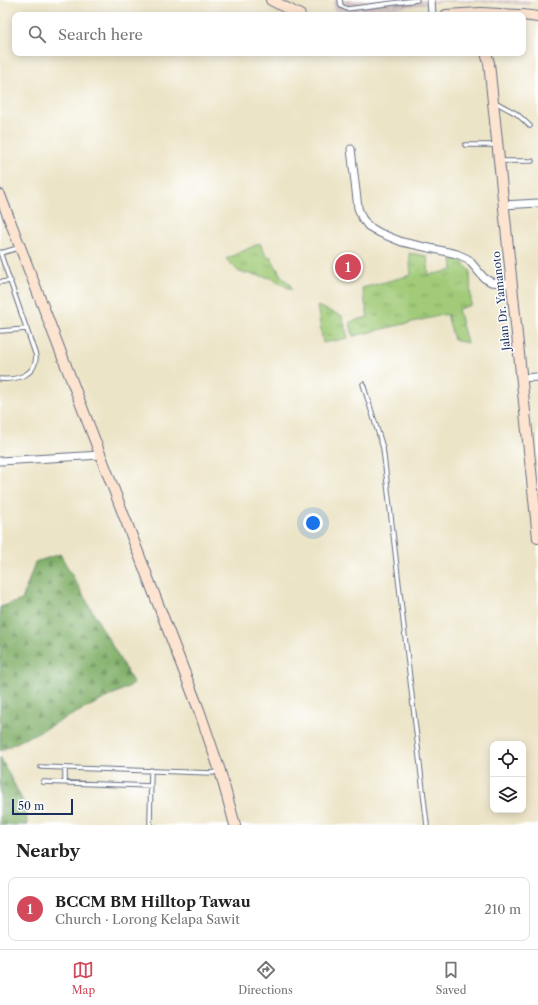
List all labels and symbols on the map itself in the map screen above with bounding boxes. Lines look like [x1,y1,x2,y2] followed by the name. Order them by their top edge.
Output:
[489,250,513,353] street label: Jalan Dr. Yamanoto
[335,252,361,282] pin: 1
[303,513,323,533] your location
[12,797,73,816] scale bar

